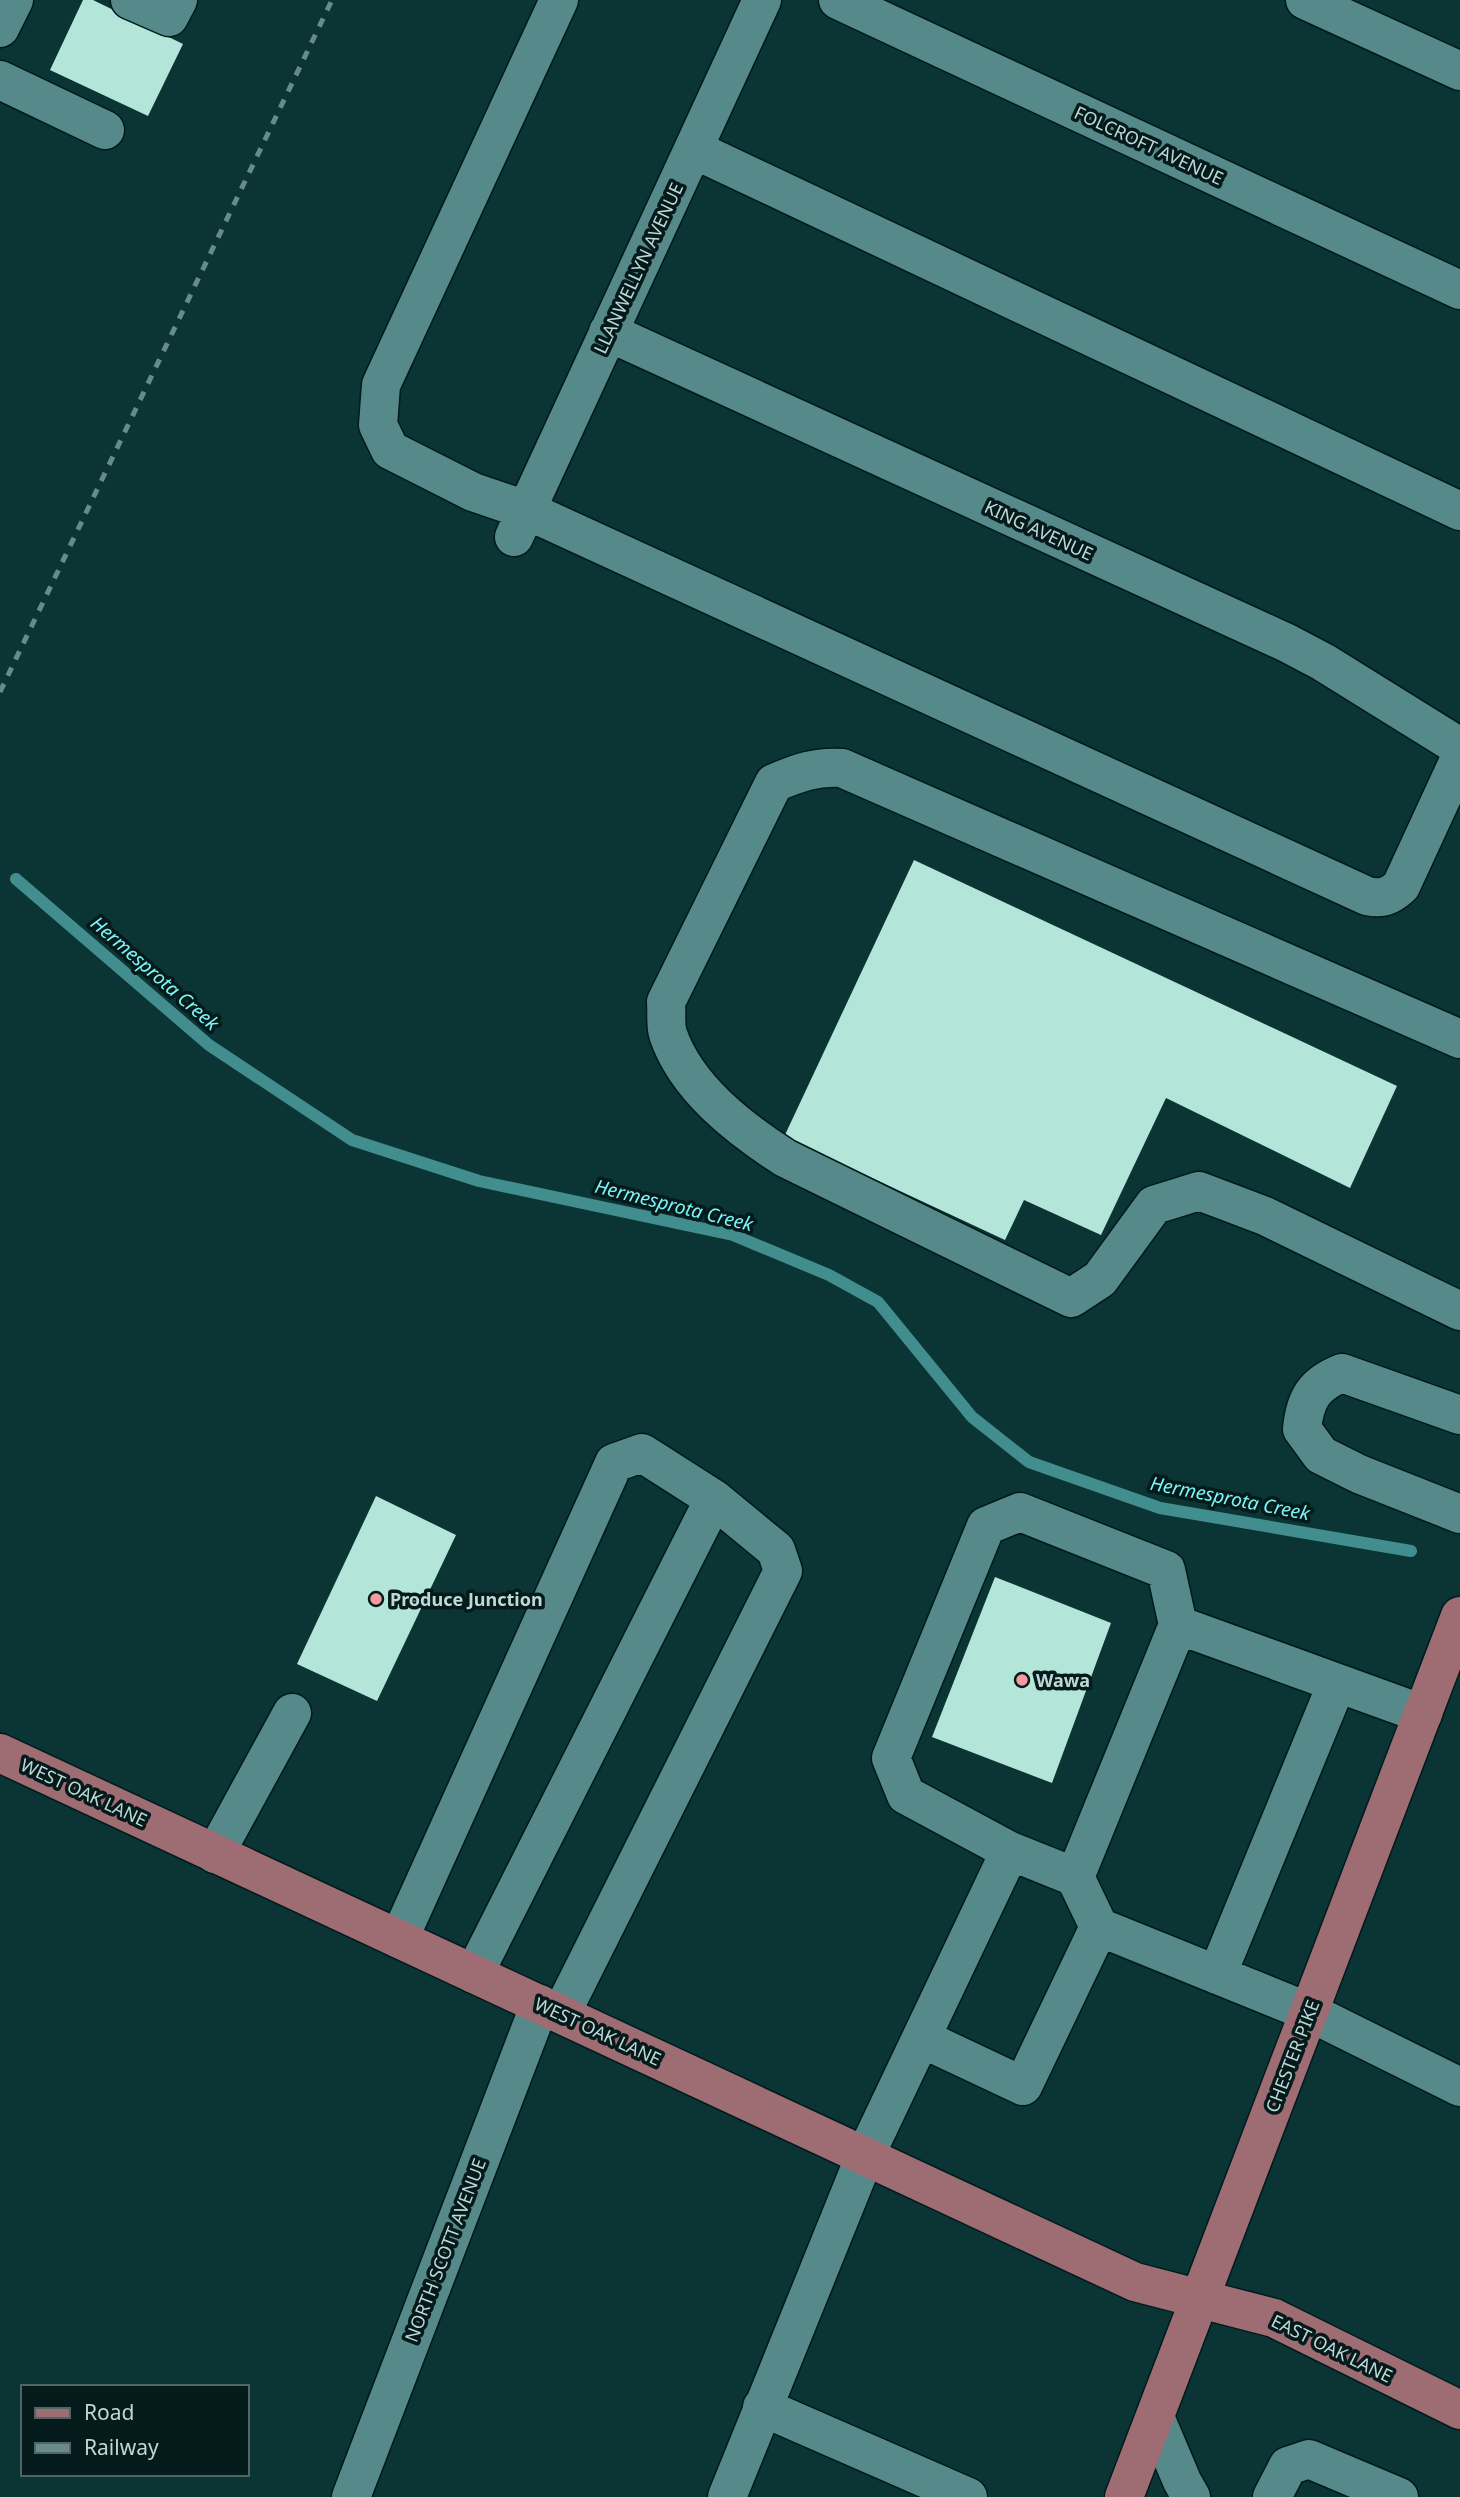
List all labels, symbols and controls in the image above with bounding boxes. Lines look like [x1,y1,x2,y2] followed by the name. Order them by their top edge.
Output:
[1071,100,1227,190] street label: FOLCROFT AVENUE
[588,179,688,357] street label: LLANWELLYN AVENUE
[981,494,1097,566] street label: KING AVENUE
[85,910,225,1036] water label: Hermesprota Creek
[592,1173,756,1237] water label: Hermesprota Creek
[1148,1470,1313,1526] water label: Hermesprota Creek
[390,1587,543,1611] place label: Produce Junction
[368,1591,384,1607] marker: Produce Junction
[1036,1668,1090,1692] place label: Wawa
[1014,1672,1030,1688] marker: Wawa
[17,1752,151,1832] street label: WEST OAK LANE
[531,1991,665,2071] street label: WEST OAK LANE
[1260,1996,1324,2116] street label: CHESTER PIKE
[399,2155,491,2345] street label: NORTH SCOTT AVENUE
[1268,2308,1396,2388] street label: EAST OAK LANE
[21,2385,248,2476] legend
[84,2398,134,2426] text: Road
[84,2433,159,2461] text: Railway

